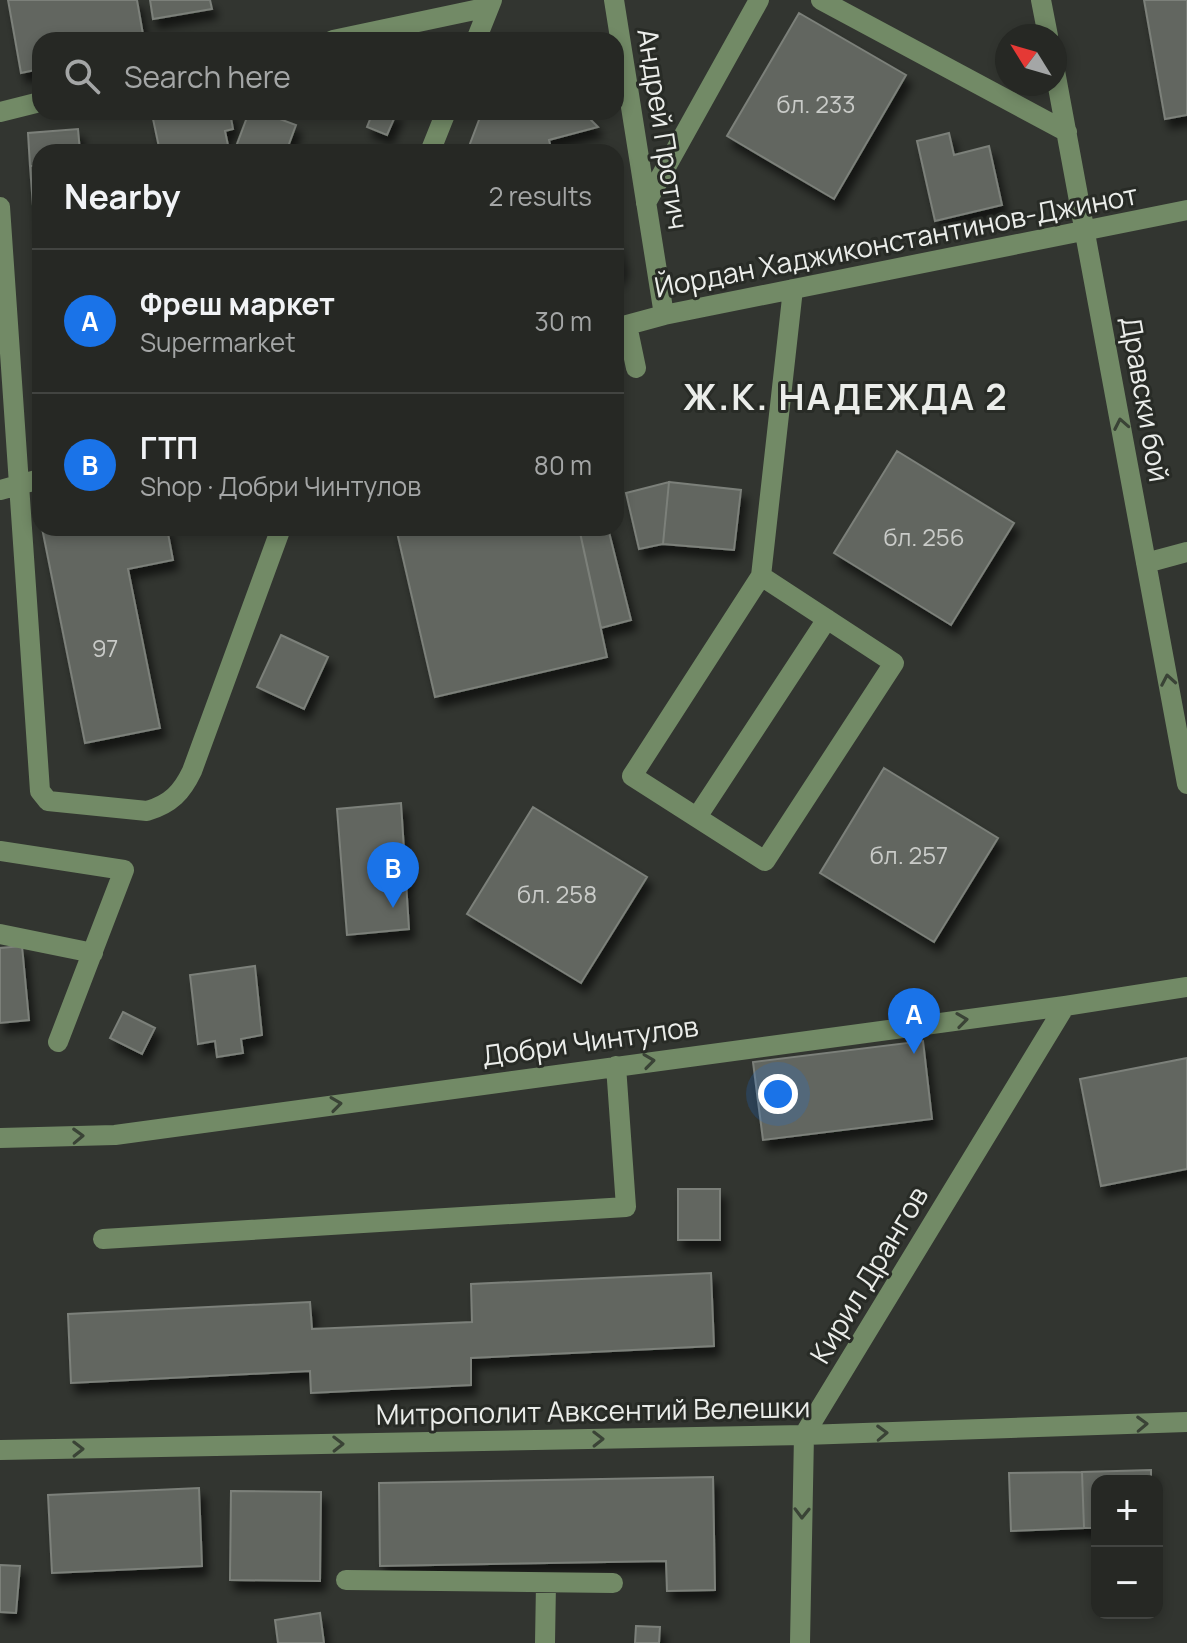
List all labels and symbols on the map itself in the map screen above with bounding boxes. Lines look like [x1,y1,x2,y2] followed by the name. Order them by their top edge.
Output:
[995,24,1067,96] north arrow
[629,26,699,232] street label: Андрей Протич
[777,87,855,120] house number: бл. 233
[651,174,1141,306] street label: Йордан Хаджиконстантинов-Джинот
[1113,313,1179,485] street label: Дравски бой
[683,372,1009,421] district label: Ж.К. НАДЕЖДА 2
[1113,417,1130,431] one-way arrow
[883,520,965,553] house number: бл. 256
[92,631,118,664] house number: 97
[1160,673,1177,687] one-way arrow
[870,838,948,871] house number: бл. 257
[367,842,419,908] pin: B
[517,877,597,910] house number: бл. 258
[888,988,940,1054] pin: A
[479,1006,700,1074] street label: Добри Чинтулов
[955,1012,969,1029] one-way arrow
[642,1053,656,1070] one-way arrow
[758,1074,798,1114] your location
[329,1096,343,1113] one-way arrow
[72,1127,85,1144] one-way arrow
[800,1179,936,1370] street label: Кирил Дрангов
[375,1387,811,1433] street label: Митрополит Авксентий Велешки
[1136,1415,1149,1432] one-way arrow
[876,1424,889,1441] one-way arrow
[592,1430,605,1448] one-way arrow
[332,1435,345,1453] one-way arrow
[72,1440,85,1458] one-way arrow
[794,1507,811,1520] one-way arrow

